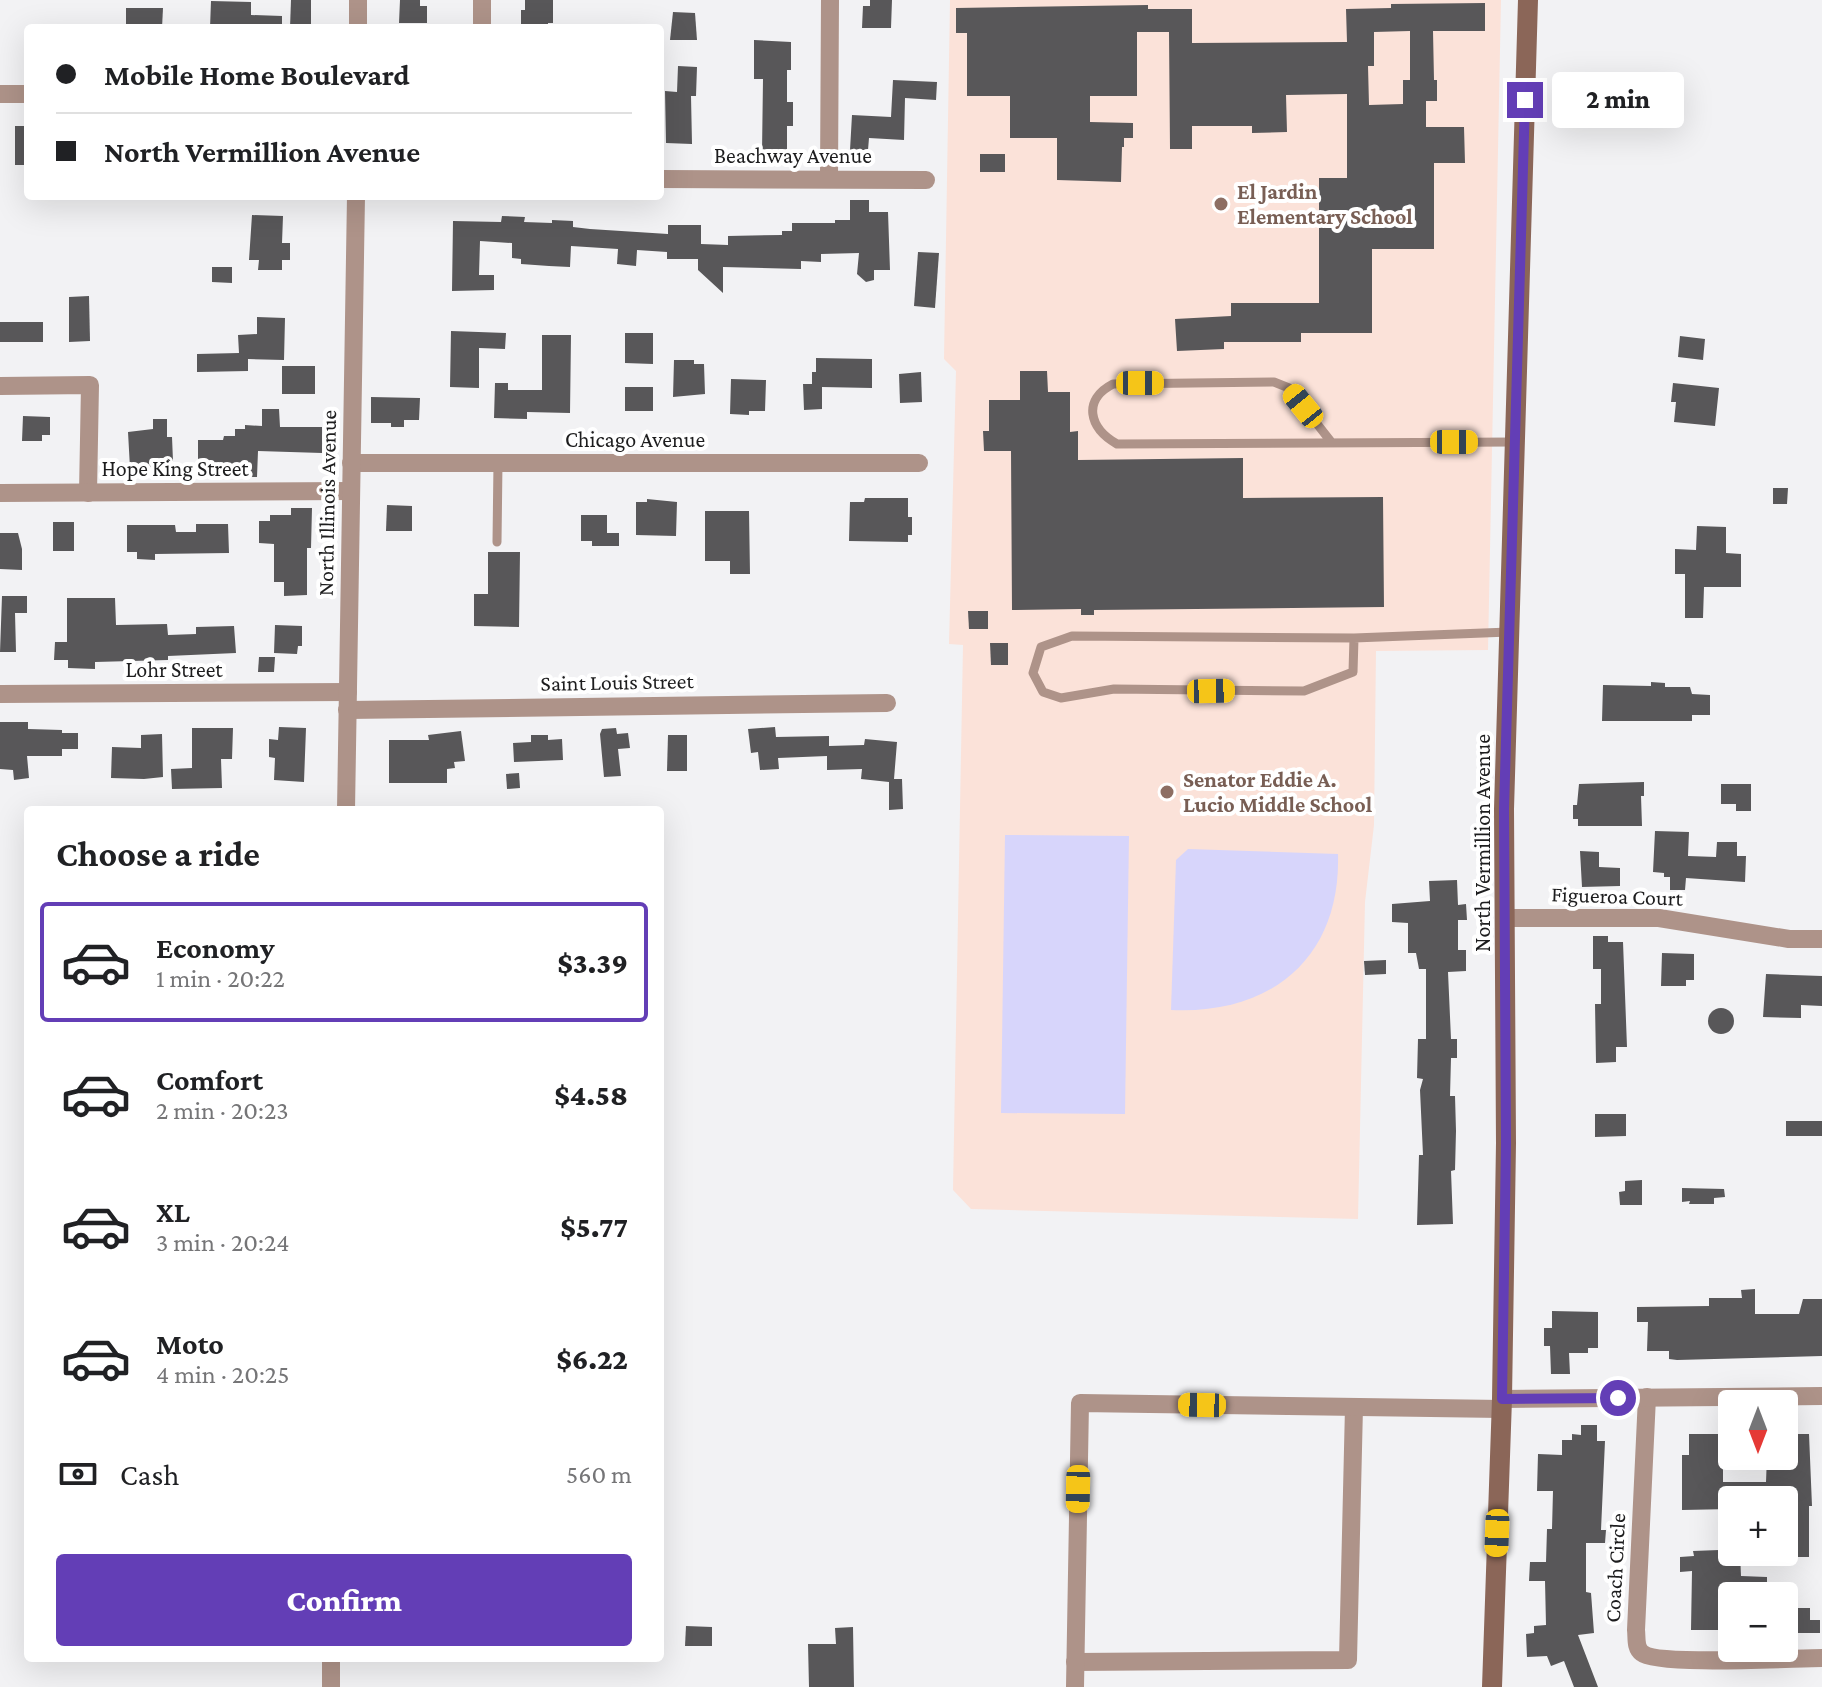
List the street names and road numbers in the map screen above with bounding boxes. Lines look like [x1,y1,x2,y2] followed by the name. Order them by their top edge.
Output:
[714,143,872,168] street label: Beachway Avenue
[313,410,341,596] street label: North Illinois Avenue
[565,427,705,452] street label: Chicago Avenue
[101,456,249,481] street label: Hope King Street
[125,657,223,682] street label: Lohr Street
[540,668,694,696] street label: Saint Louis Street
[1470,734,1495,952] street label: North Vermillion Avenue
[1551,881,1684,911] street label: Figueroa Court
[1600,1513,1630,1623] street label: Coach Circle

